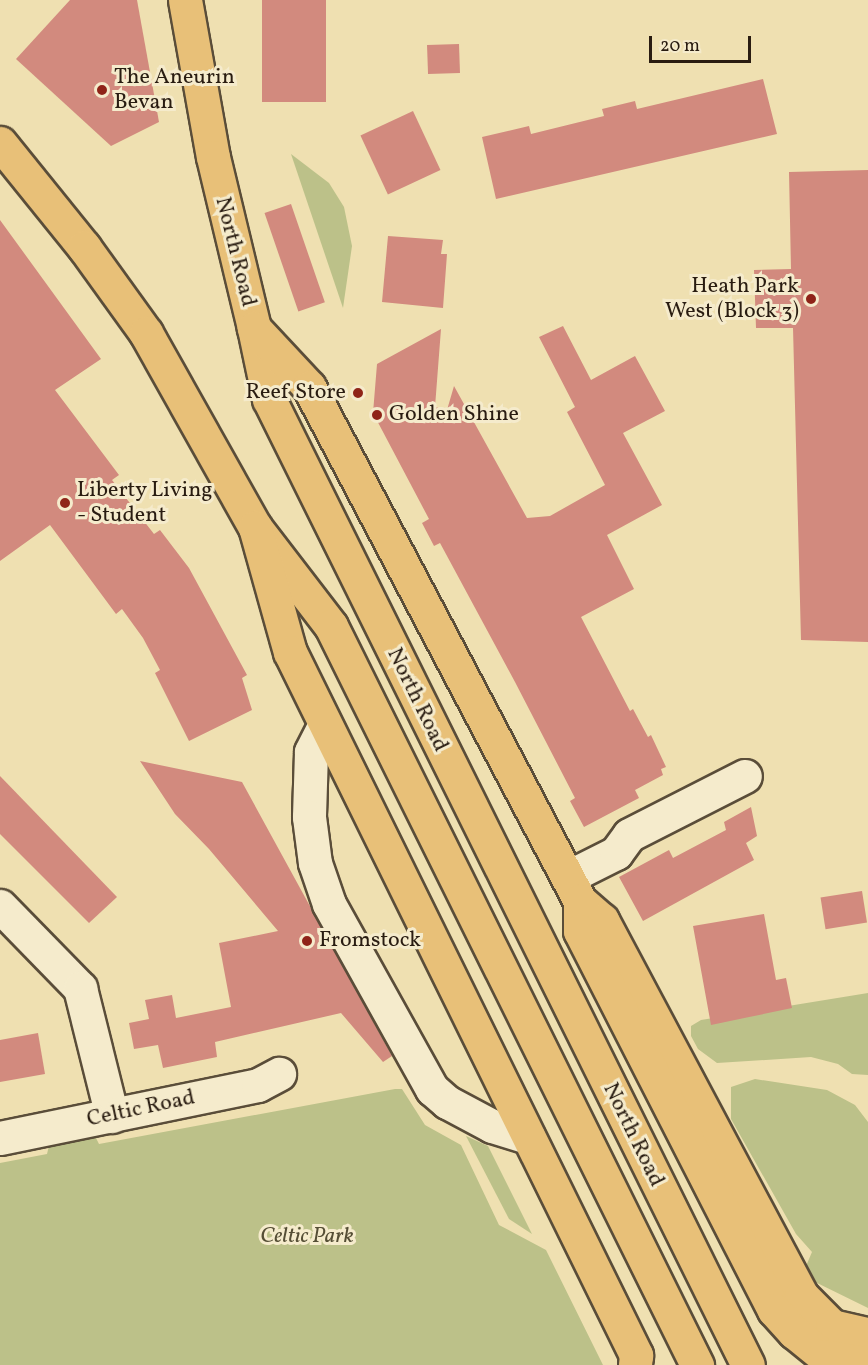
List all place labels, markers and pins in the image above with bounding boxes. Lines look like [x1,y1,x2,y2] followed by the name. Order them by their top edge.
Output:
[114,64,235,116] place label: The Aneurin Bevan
[95,83,109,97] marker: The Aneurin Bevan
[665,273,799,324] place label: Heath Park West (Block 3)
[804,292,818,306] marker: Heath Park West (Block 3)
[248,380,346,406] place label: Reef Store
[351,386,365,400] marker: Reef Store
[389,402,519,428] place label: Golden Shine
[370,408,384,422] marker: Golden Shine
[77,477,213,528] place label: Liberty Living - Student
[58,496,72,510] marker: Liberty Living - Student
[319,928,421,954] place label: Fromstock
[300,934,314,948] marker: Fromstock

